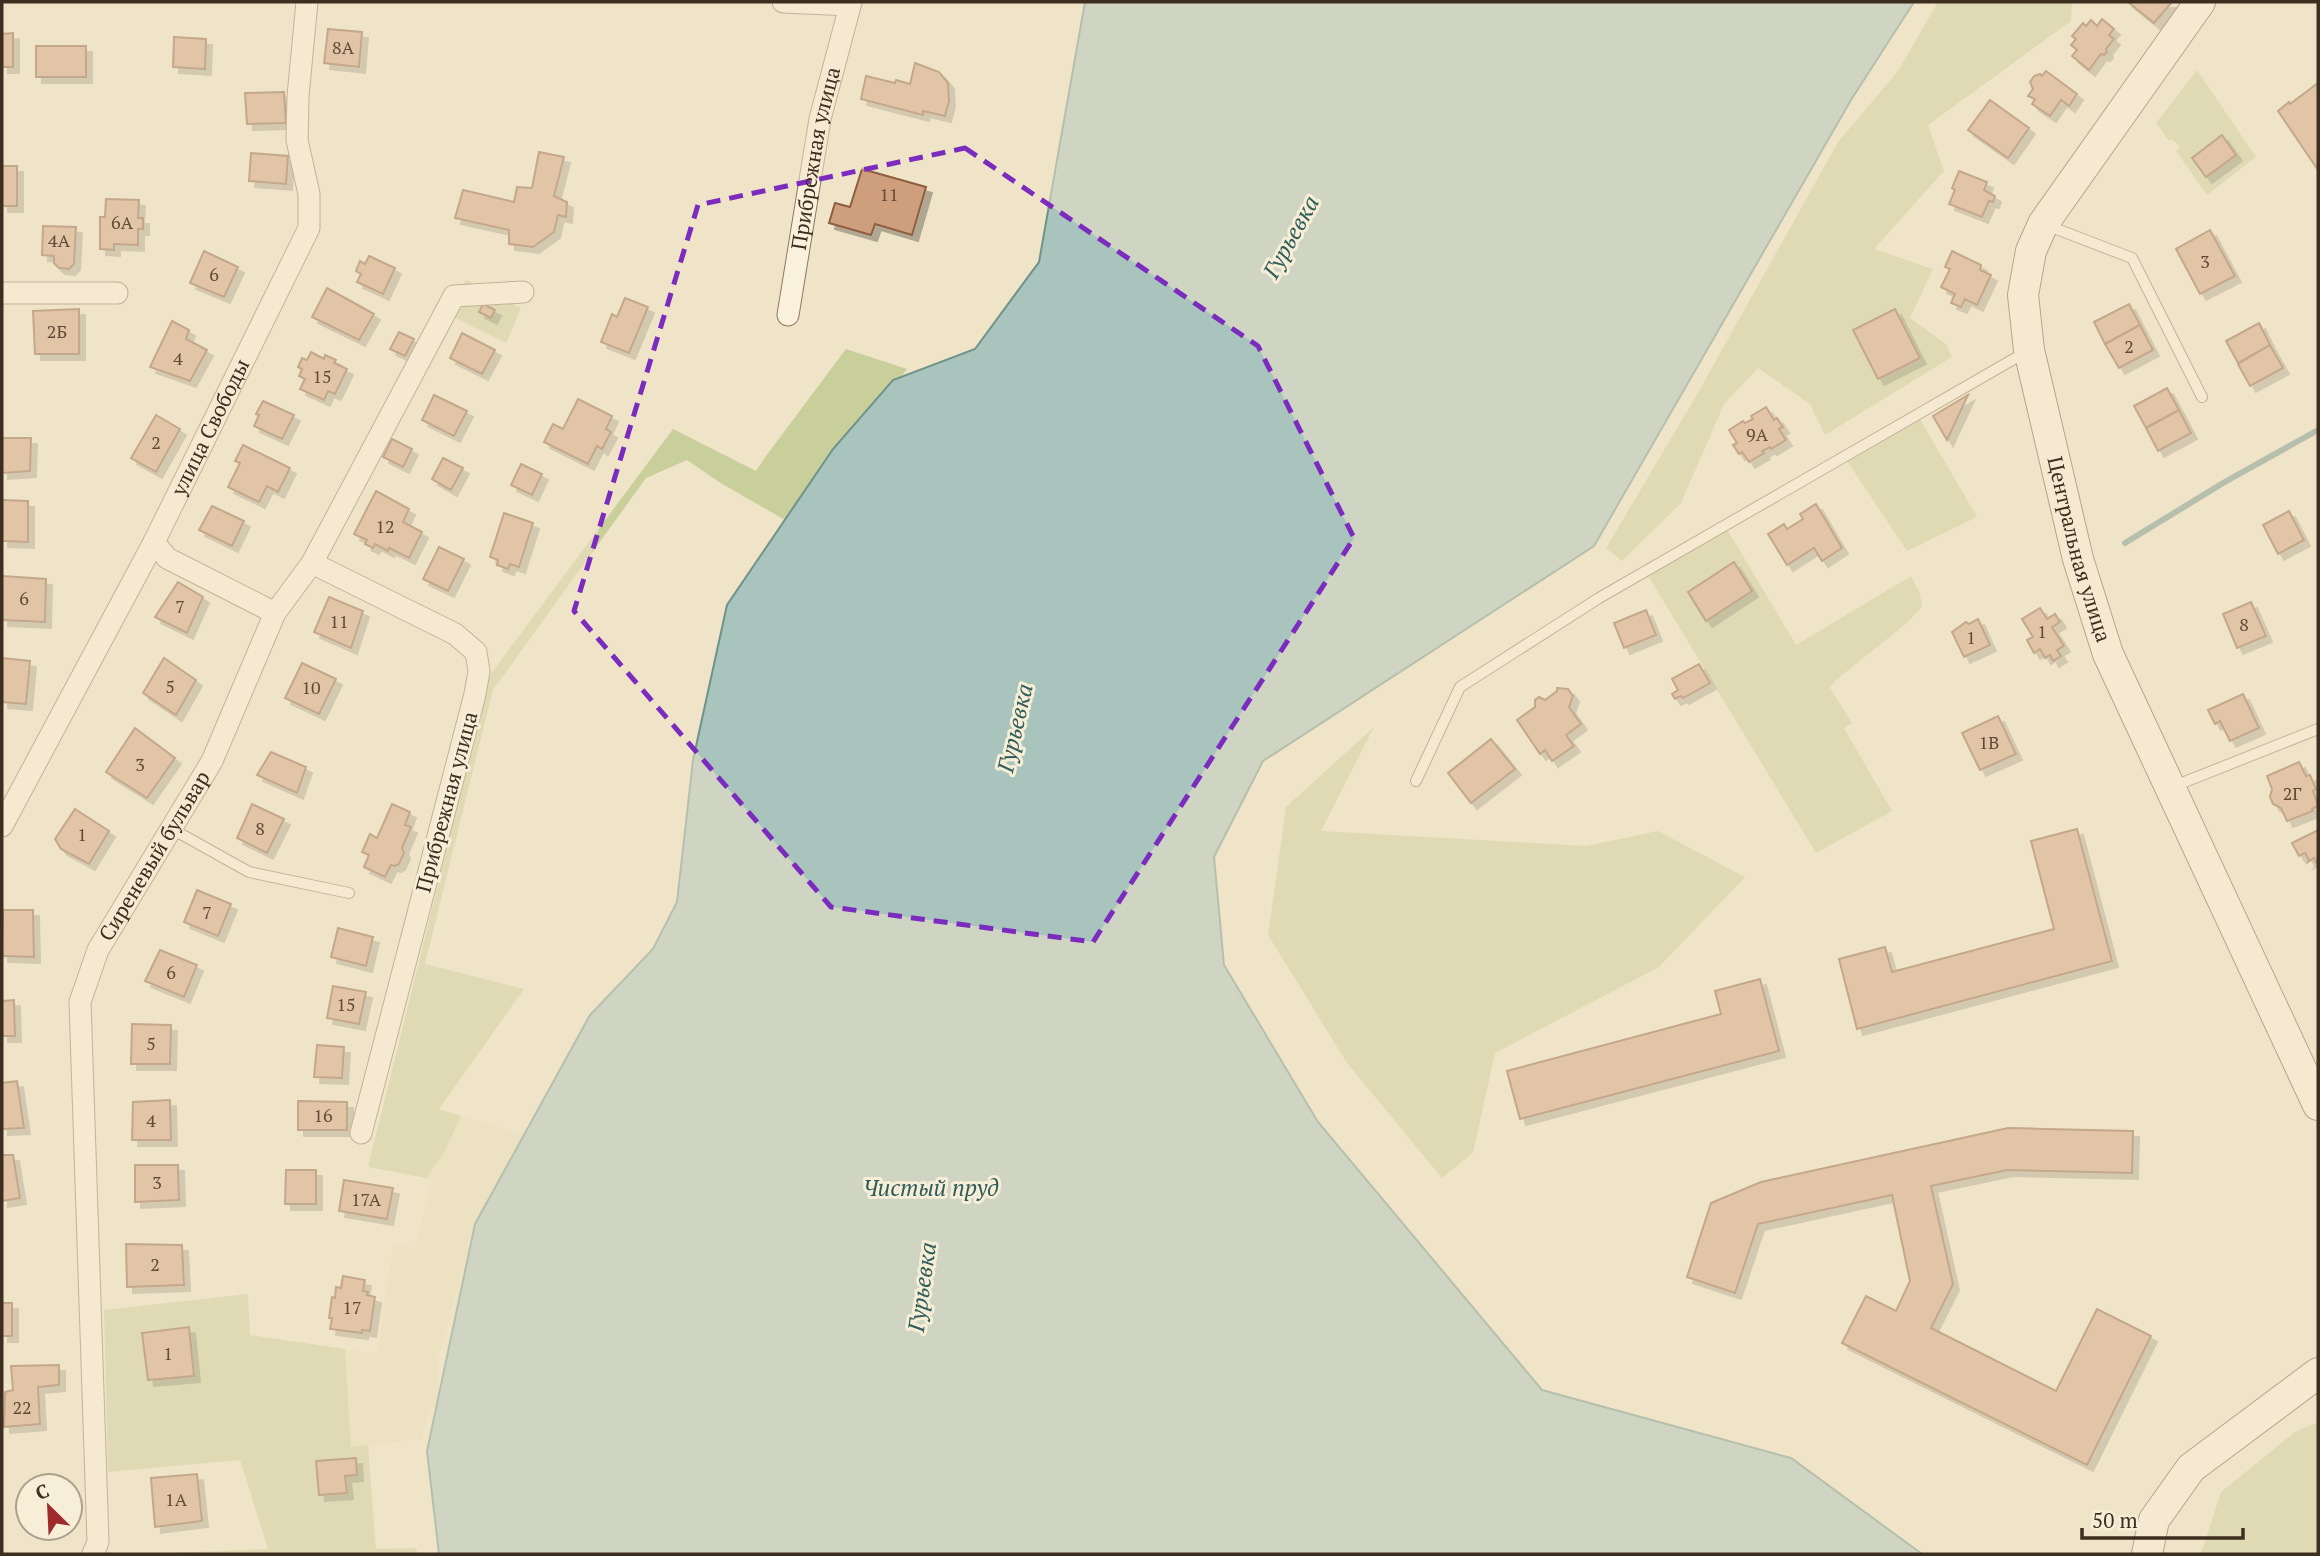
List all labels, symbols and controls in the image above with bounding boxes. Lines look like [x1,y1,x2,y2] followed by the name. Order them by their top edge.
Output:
[332,35,355,59] house number: 8А
[784,63,846,252] street label: Прибрежная улица
[879,182,899,206] house number: 11
[1255,190,1326,285] water label: Гурьевка
[111,210,134,234] house number: 6А
[48,228,71,252] house number: 4А
[2200,249,2210,273] house number: 3
[209,262,219,286] house number: 6
[47,319,67,343] house number: 2Б
[2124,334,2134,358] house number: 2
[173,346,183,370] house number: 4
[164,354,255,501] street label: улица Свободы
[312,364,332,388] house number: 15
[1746,422,1769,446] house number: 9А
[151,430,161,454] house number: 2
[2041,453,2118,646] street label: Центральная улица
[375,514,395,538] house number: 12
[19,586,29,610] house number: 6
[175,594,185,618] house number: 7
[329,609,349,633] house number: 11
[2239,612,2249,636] house number: 8
[2037,619,2047,643] house number: 1
[1966,625,1976,649] house number: 1
[165,674,175,698] house number: 5
[301,675,321,699] house number: 10
[989,681,1040,776] water label: Гурьевка
[408,708,484,895] street label: Прибрежная улица
[1979,730,1999,754] house number: 1В
[135,752,145,776] house number: 3
[92,765,216,946] street label: Сиреневый бульвар
[2283,781,2301,805] house number: 2Г
[255,816,265,840] house number: 8
[77,822,87,846] house number: 1
[202,900,212,924] house number: 7
[166,960,176,984] house number: 6
[336,992,356,1016] house number: 15
[146,1031,156,1055] house number: 5
[313,1103,333,1127] house number: 16
[146,1108,156,1132] house number: 4
[152,1170,162,1194] house number: 3
[863,1172,999,1203] water label: Чистый пруд
[351,1187,382,1211] house number: 17А
[900,1240,943,1335] water label: Гурьевка
[150,1252,160,1276] house number: 2
[342,1295,362,1319] house number: 17
[163,1341,173,1365] house number: 1
[12,1395,32,1419] house number: 22
[14,1472,84,1542] north arrow
[31,1477,53,1505] text: С
[165,1487,188,1511] house number: 1А
[2082,1496,2243,1540] scale bar
[2092,1506,2138,1534] text: 50 m

